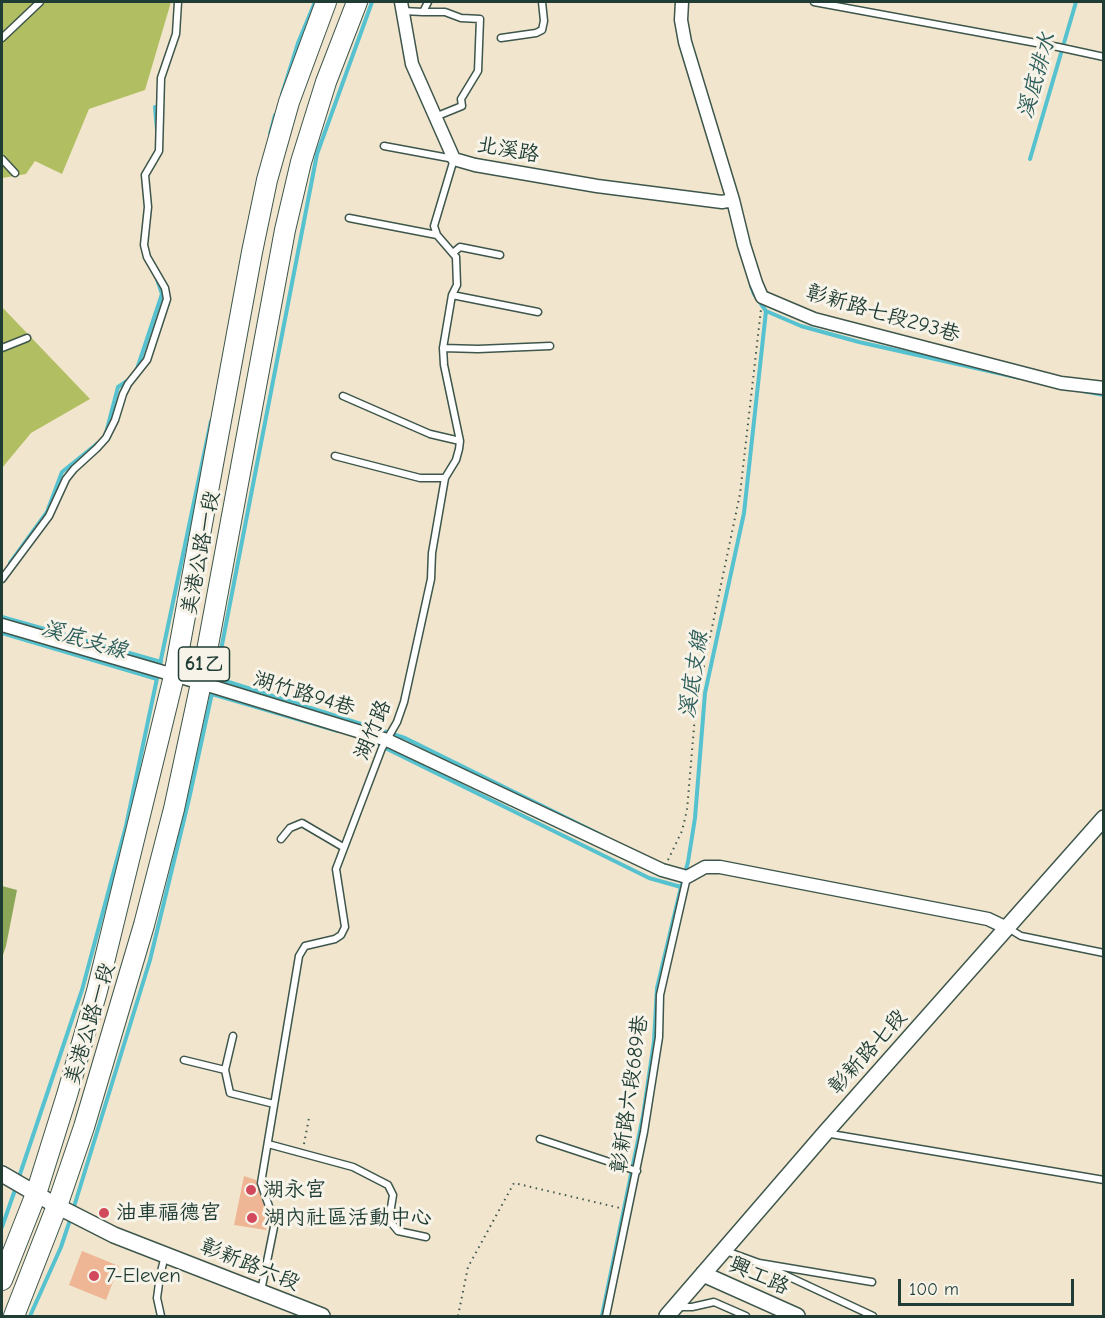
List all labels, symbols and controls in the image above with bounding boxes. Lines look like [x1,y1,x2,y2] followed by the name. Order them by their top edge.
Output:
[1012,30,1062,122] water label: 溪底排水
[475,132,541,168] street label: 北溪路
[803,280,963,348] street label: 彰新路七段293巷
[177,489,225,617] street label: 美港公路一段
[38,615,130,665] water label: 溪底支線
[674,629,714,721] water label: 溪底支線
[178,647,230,681] road number: 61乙
[250,667,358,721] street label: 湖竹路94巷
[349,696,397,764] street label: 湖竹路
[60,960,120,1088] street label: 美港公路一段
[824,1005,912,1099] street label: 彰新路七段
[606,1013,654,1175] street label: 彰新路六段689巷
[263,1177,326,1203] place label: 湖永宮
[244,1183,258,1197] marker: 湖永宮
[116,1200,221,1226] place label: 油車福德宮
[264,1205,432,1231] place label: 湖內社區活動中心
[97,1206,111,1220] marker: 油車福德宮
[245,1211,259,1225] marker: 湖內社區活動中心
[197,1234,303,1296] street label: 彰新路六段
[725,1252,793,1300] street label: 興工路
[106,1263,181,1289] place label: 7-Eleven
[901,1267,1076,1305] scale bar
[87,1269,101,1283] marker: 7-Eleven
[909,1279,959,1300] text: 100 m

